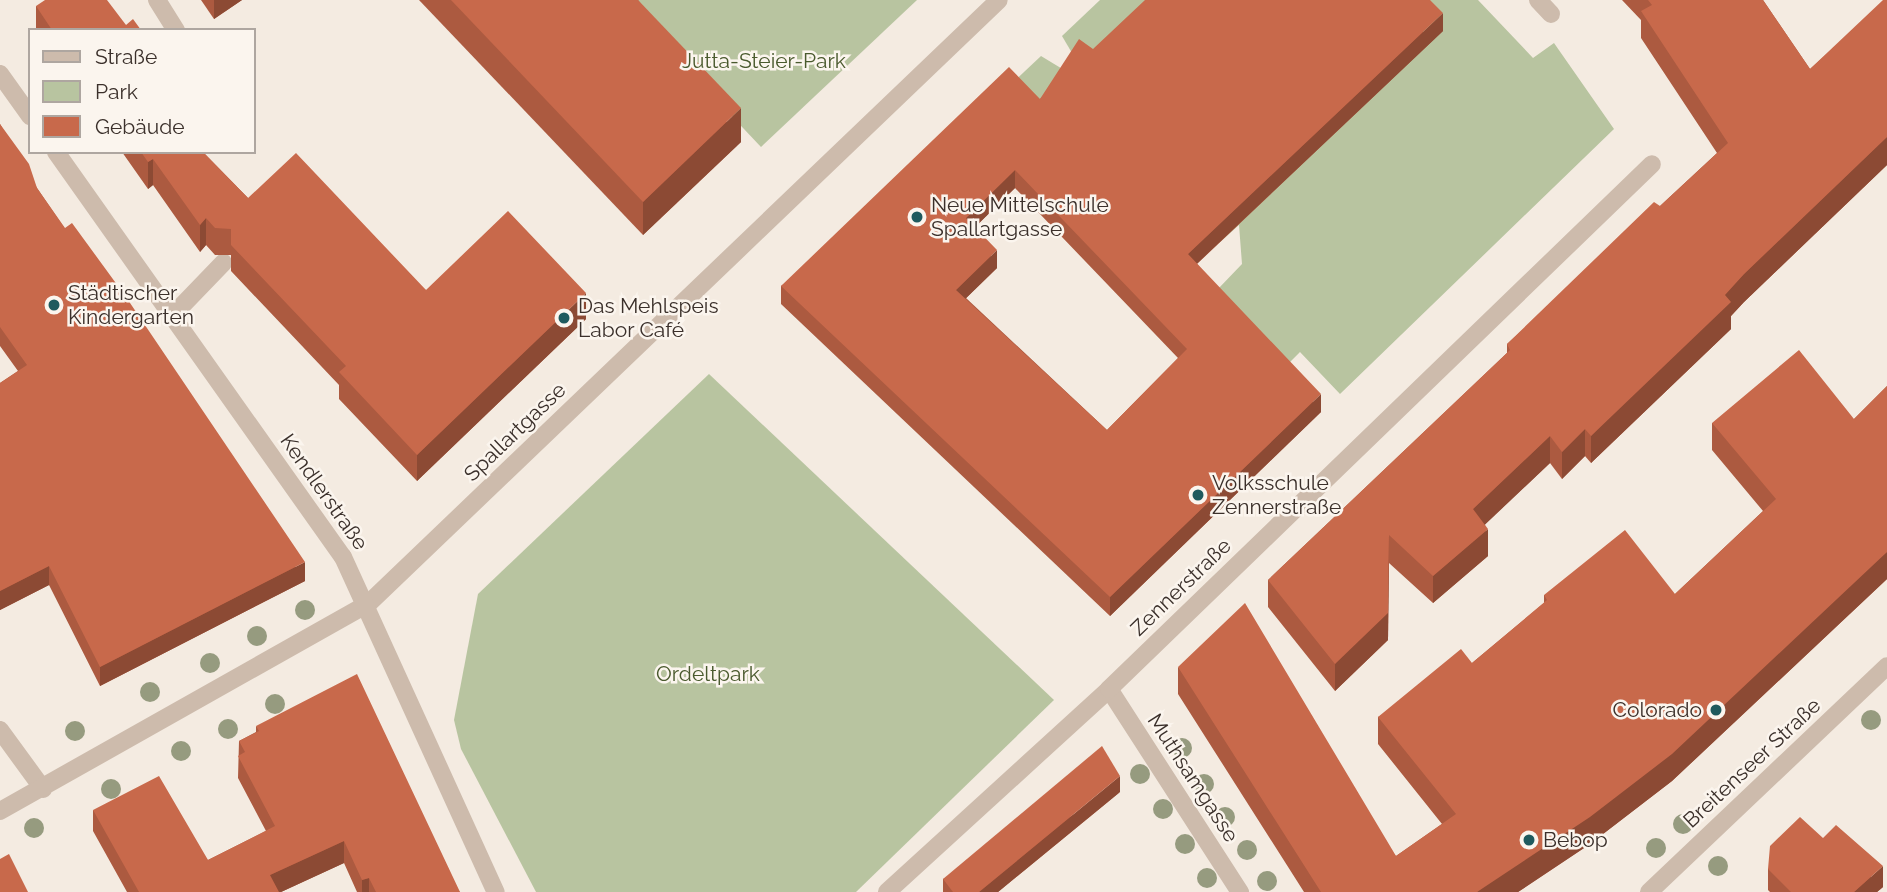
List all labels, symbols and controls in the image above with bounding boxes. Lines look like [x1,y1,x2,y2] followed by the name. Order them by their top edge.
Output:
[28,28,256,154] legend
[95,44,157,69] text: Straße
[682,48,846,74] park label: Jutta-Steier-Park
[95,79,138,104] text: Park
[95,114,185,139] text: Gebäude
[931,192,1109,242] place label: Neue Mittelschule Spallartgasse
[909,209,925,225] marker: Neue Mittelschule Spallartgasse
[68,280,194,330] place label: Städtischer Kindergarten
[578,293,719,343] place label: Das Mehlspeis Labor Café
[46,297,62,313] marker: Städtischer Kindergarten
[556,310,572,326] marker: Das Mehlspeis Labor Café
[459,377,571,487] street label: Spallartgasse
[275,429,373,555] street label: Kendlerstraße
[1212,470,1341,520] place label: Volksschule Zennerstraße
[1190,487,1206,503] marker: Volksschule Zennerstraße
[1126,533,1236,641] street label: Zennerstraße
[656,661,760,687] park label: Ordeltpark
[1678,693,1826,833] street label: Breitenseer Straße
[1613,697,1702,723] place label: Colorado
[1708,702,1724,718] marker: Colorado
[1142,709,1244,847] street label: Muthsamgasse
[1543,827,1608,853] place label: Bebop
[1521,832,1537,848] marker: Bebop

